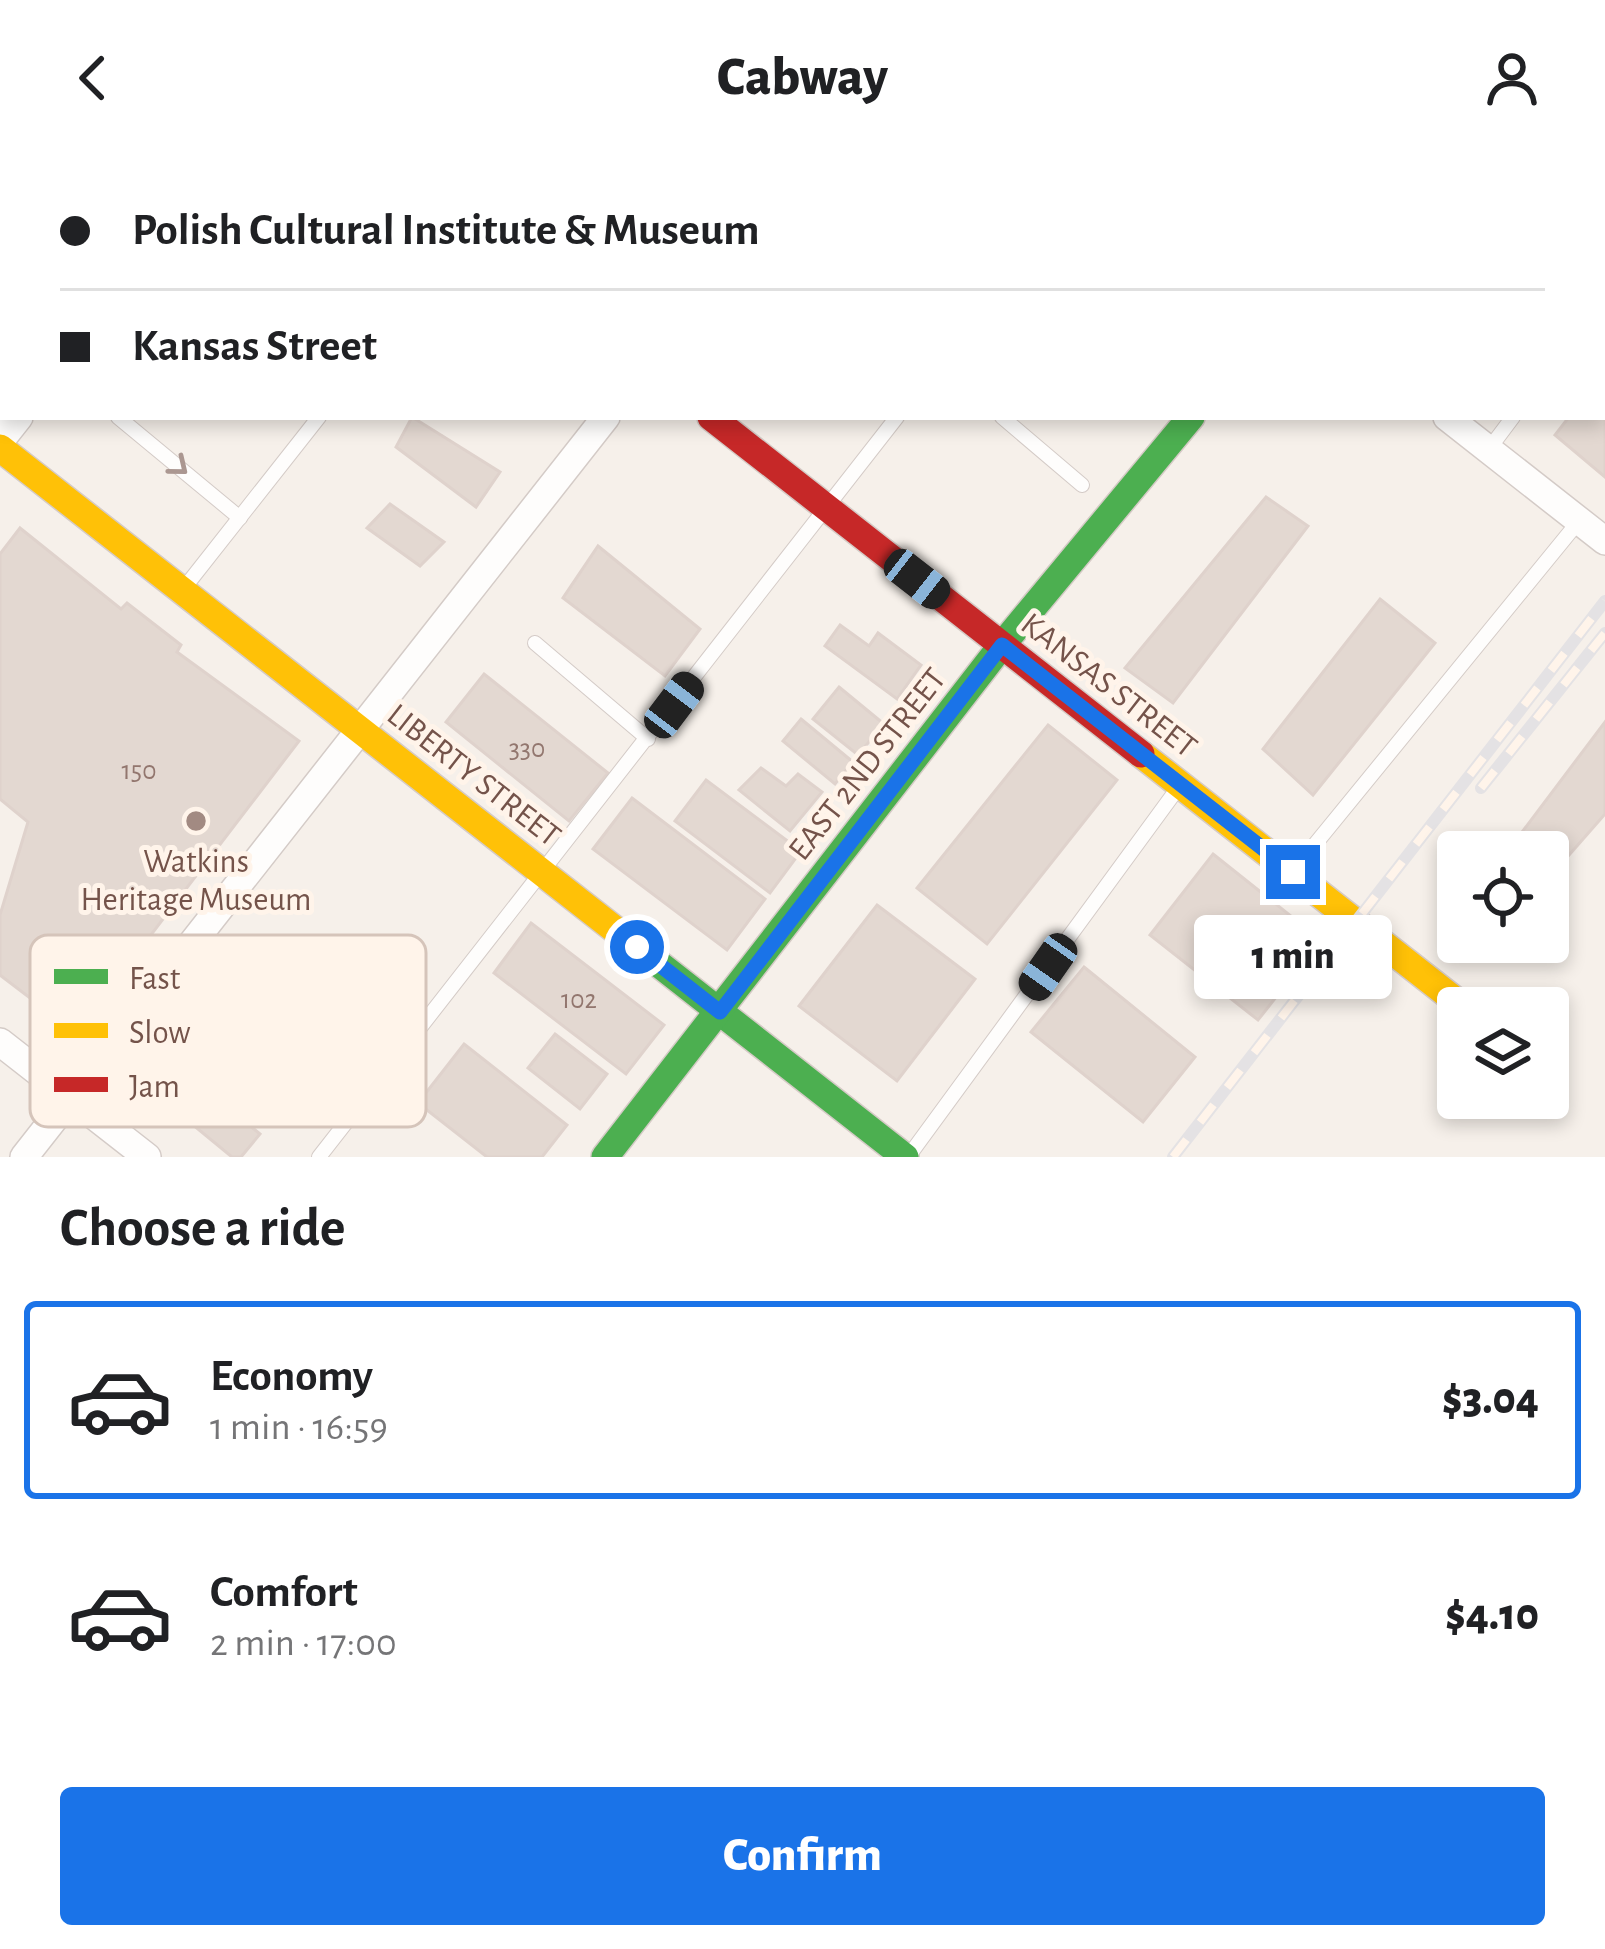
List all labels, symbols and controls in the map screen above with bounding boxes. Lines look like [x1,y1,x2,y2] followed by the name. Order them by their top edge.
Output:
[60,45,126,111] icon: back
[1479,45,1545,111] icon: person
[717,51,888,105] text: Cabway
[132,208,759,253] text: Polish Cultural Institute & Museum
[132,324,377,369] text: Kansas Street
[165,453,187,475] one-way arrow
[878,543,956,615] car
[1014,607,1202,764] street label: KANSAS STREET
[783,662,953,867] street label: EAST 2ND STREET
[638,665,710,745] car
[381,698,566,854] street label: LIBERTY STREET
[509,735,545,762] house number: 330
[122,757,156,784] house number: 150
[183,808,209,834] marker: Watkins Heritage Museum
[1437,831,1569,1119] map controls
[1437,831,1569,963] button: locate
[1266,845,1320,899] route end
[81,846,311,917] place label: Watkins Heritage Museum
[1194,914,1392,998] callout: 1 min
[610,920,664,974] route start
[1013,927,1083,1007] car
[30,935,426,1127] legend
[1251,937,1335,976] text: 1 min
[129,963,181,996] text: Fast
[561,986,597,1013] house number: 102
[1437,987,1569,1119] button: layers
[129,1017,190,1050] text: Slow
[129,1071,180,1104] text: Jam
[60,1202,346,1256] text: Choose a ride
[66,1346,174,1454] icon: car
[210,1354,373,1399] text: Economy
[1442,1377,1539,1422] text: $3.04
[210,1408,388,1447] text: 1 min · 16:59
[66,1562,174,1670] icon: car
[210,1570,358,1615] text: Comfort
[1445,1593,1539,1638] text: $4.10
[210,1624,397,1663] text: 2 min · 17:00
[60,1787,1545,1925] button: Confirm

